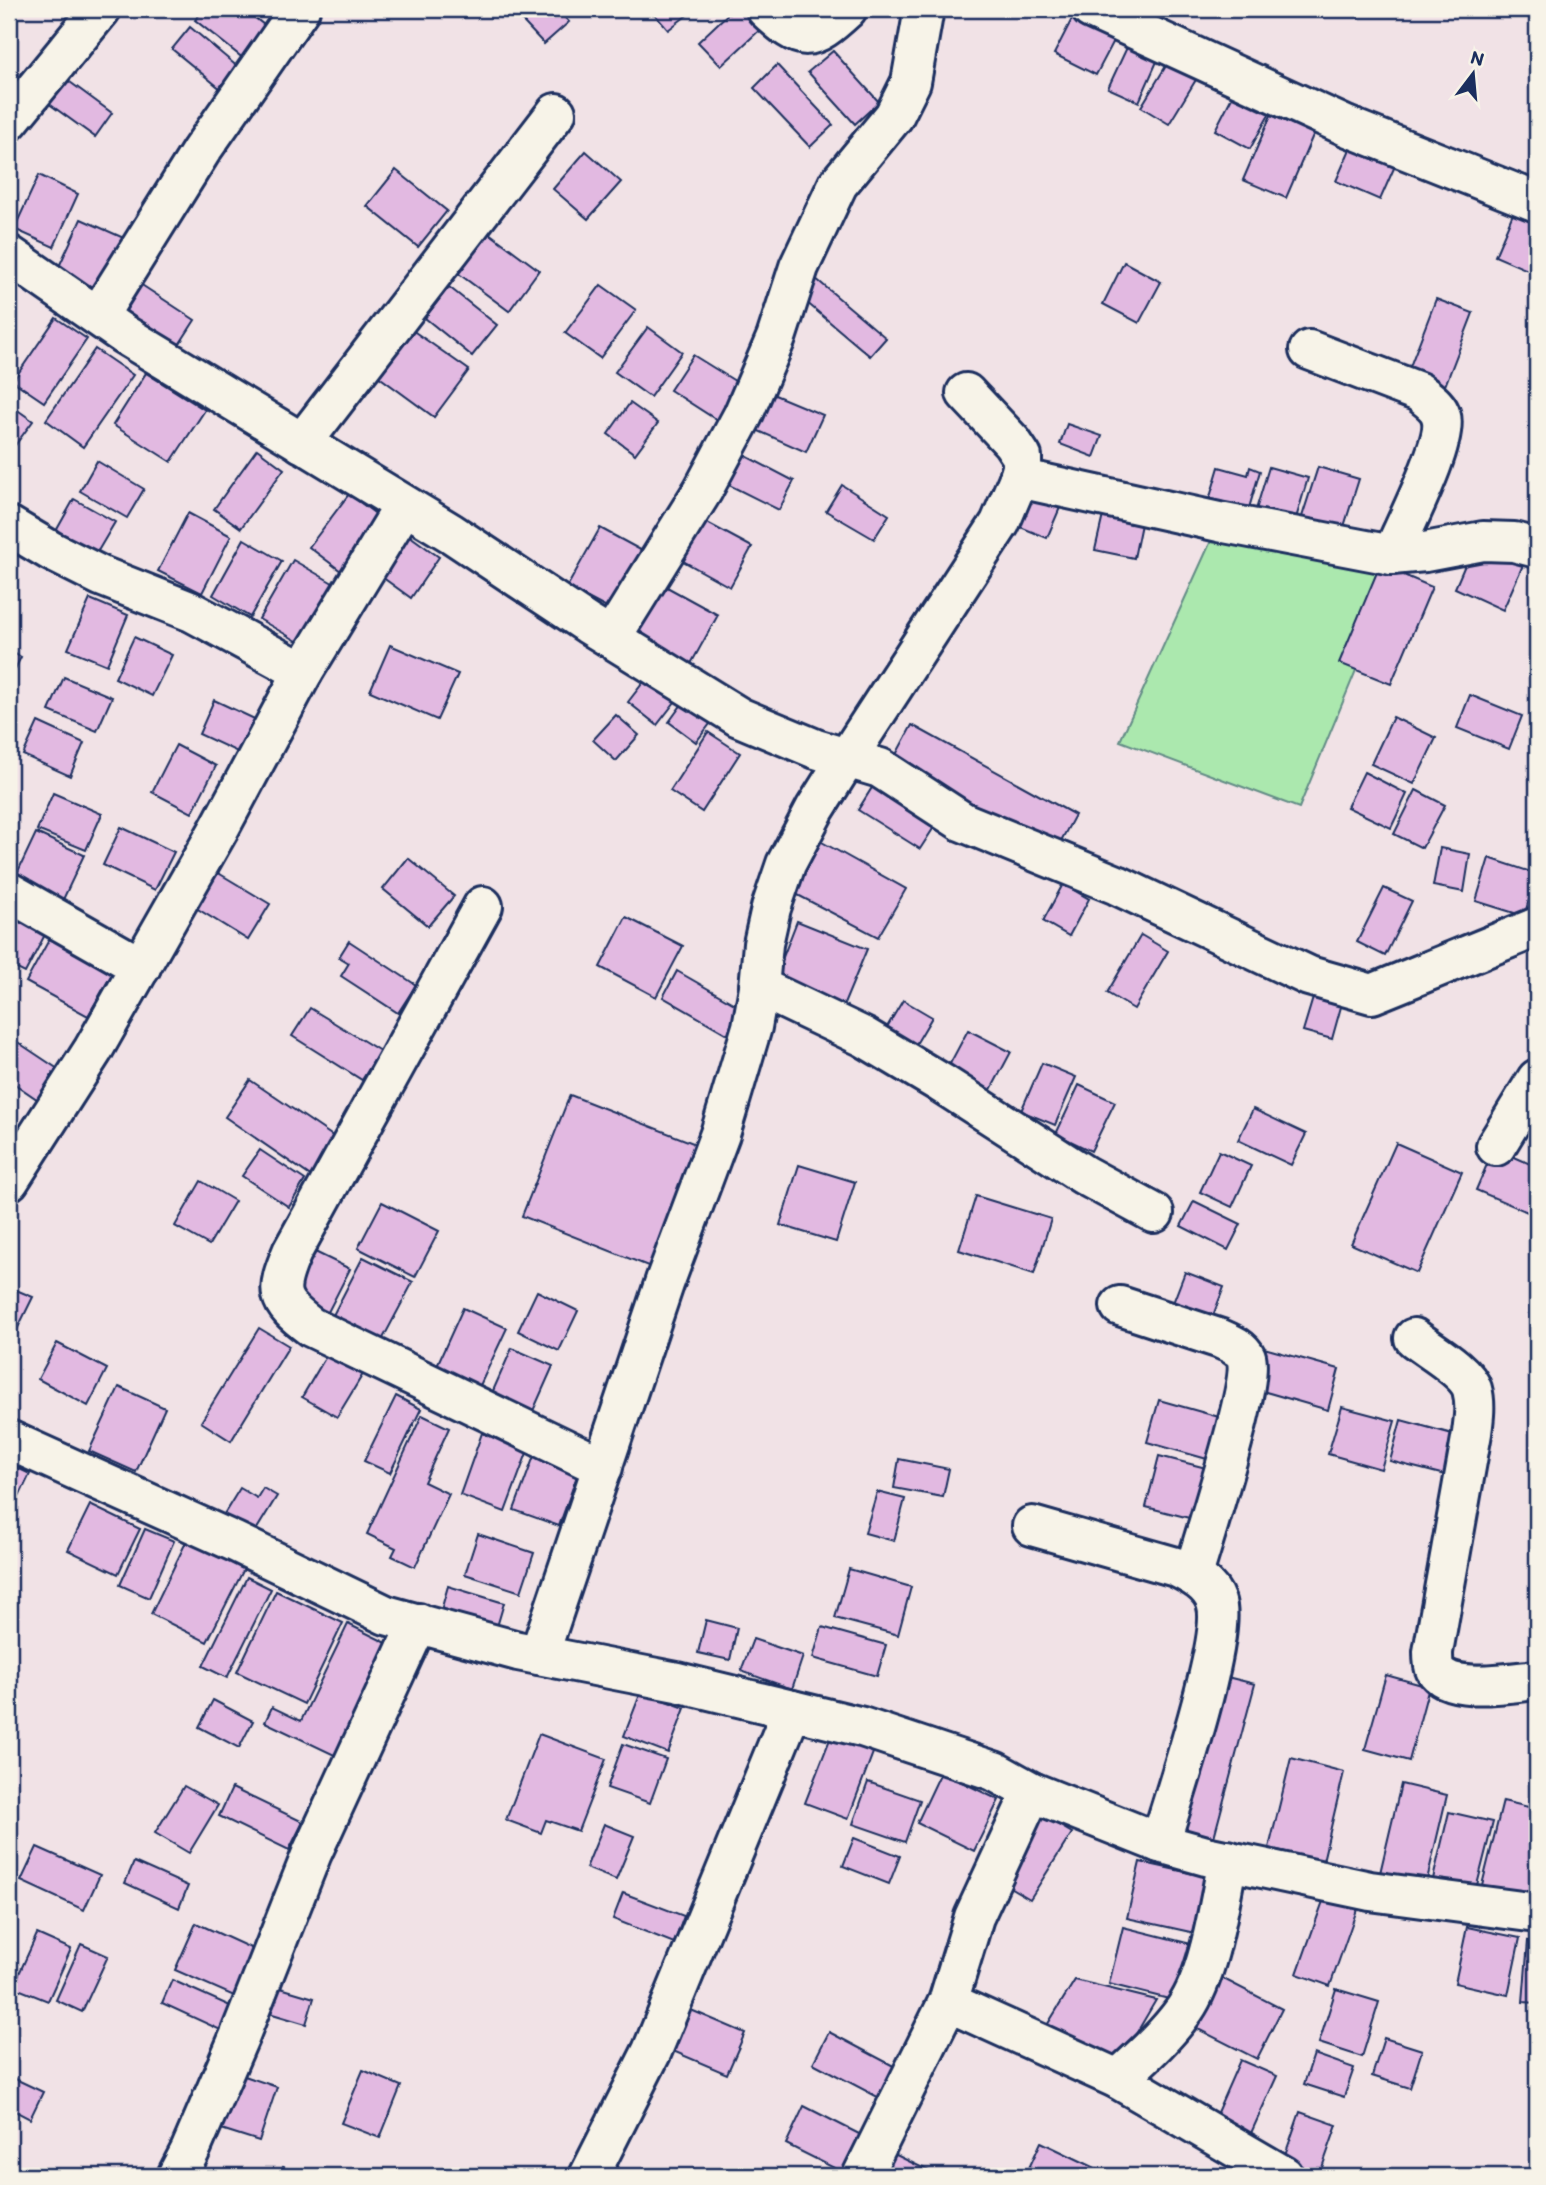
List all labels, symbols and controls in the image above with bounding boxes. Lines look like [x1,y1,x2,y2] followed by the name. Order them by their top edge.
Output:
[1438,38,1508,108] north arrow
[1468,45,1487,71] text: N

